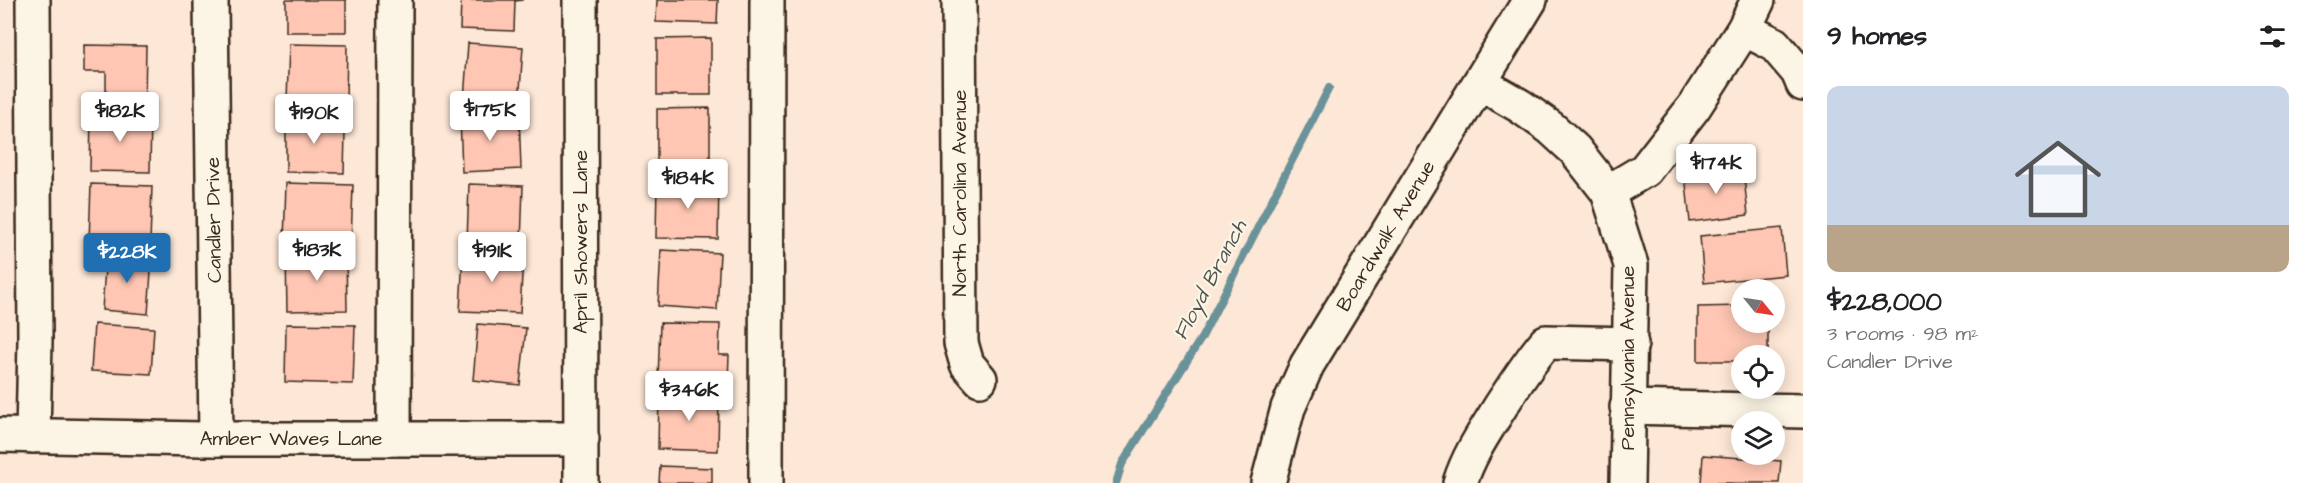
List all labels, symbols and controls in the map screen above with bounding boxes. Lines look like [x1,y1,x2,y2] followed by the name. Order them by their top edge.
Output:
[1827,18,1927,54] text: 9 homes
[2256,20,2289,53] icon: filters
[946,89,974,296] street label: North Carolina Avenue
[448,91,532,142] pin: $175K
[78,92,162,143] pin: $182K
[272,94,356,145] pin: $190K
[464,96,516,124] text: $175K
[95,97,145,125] text: $182K
[289,99,339,127] text: $190K
[2004,125,2112,233] icon: home
[1674,144,1758,195] pin: $174K
[1690,149,1742,177] text: $174K
[567,150,595,334] street label: April Showers Lane
[1330,155,1442,317] street label: Boardwalk Avenue
[199,157,229,283] street label: Candler Drive
[646,159,730,210] pin: $184K
[662,164,714,192] text: $184K
[1166,214,1255,345] water label: Floyd Branch
[275,231,359,282] pin: $183K
[450,232,534,283] pin: $191K
[85,233,169,284] pin: $228K
[293,236,341,264] text: $183K
[472,237,512,265] text: $191K
[97,238,157,266] text: $228K
[1614,266,1643,450] street label: Pennsylvania Avenue
[1731,279,1785,333] north arrow
[1731,279,1785,465] map controls
[1827,284,1942,320] text: $228,000
[1827,320,1979,348] text: 3 rooms · 98 m²
[1731,345,1785,399] button: locate
[1827,348,1953,376] text: Candler Drive
[647,371,731,422] pin: $346K
[659,376,719,404] text: $346K
[1731,411,1785,465] button: layers
[200,425,382,453] street label: Amber Waves Lane

